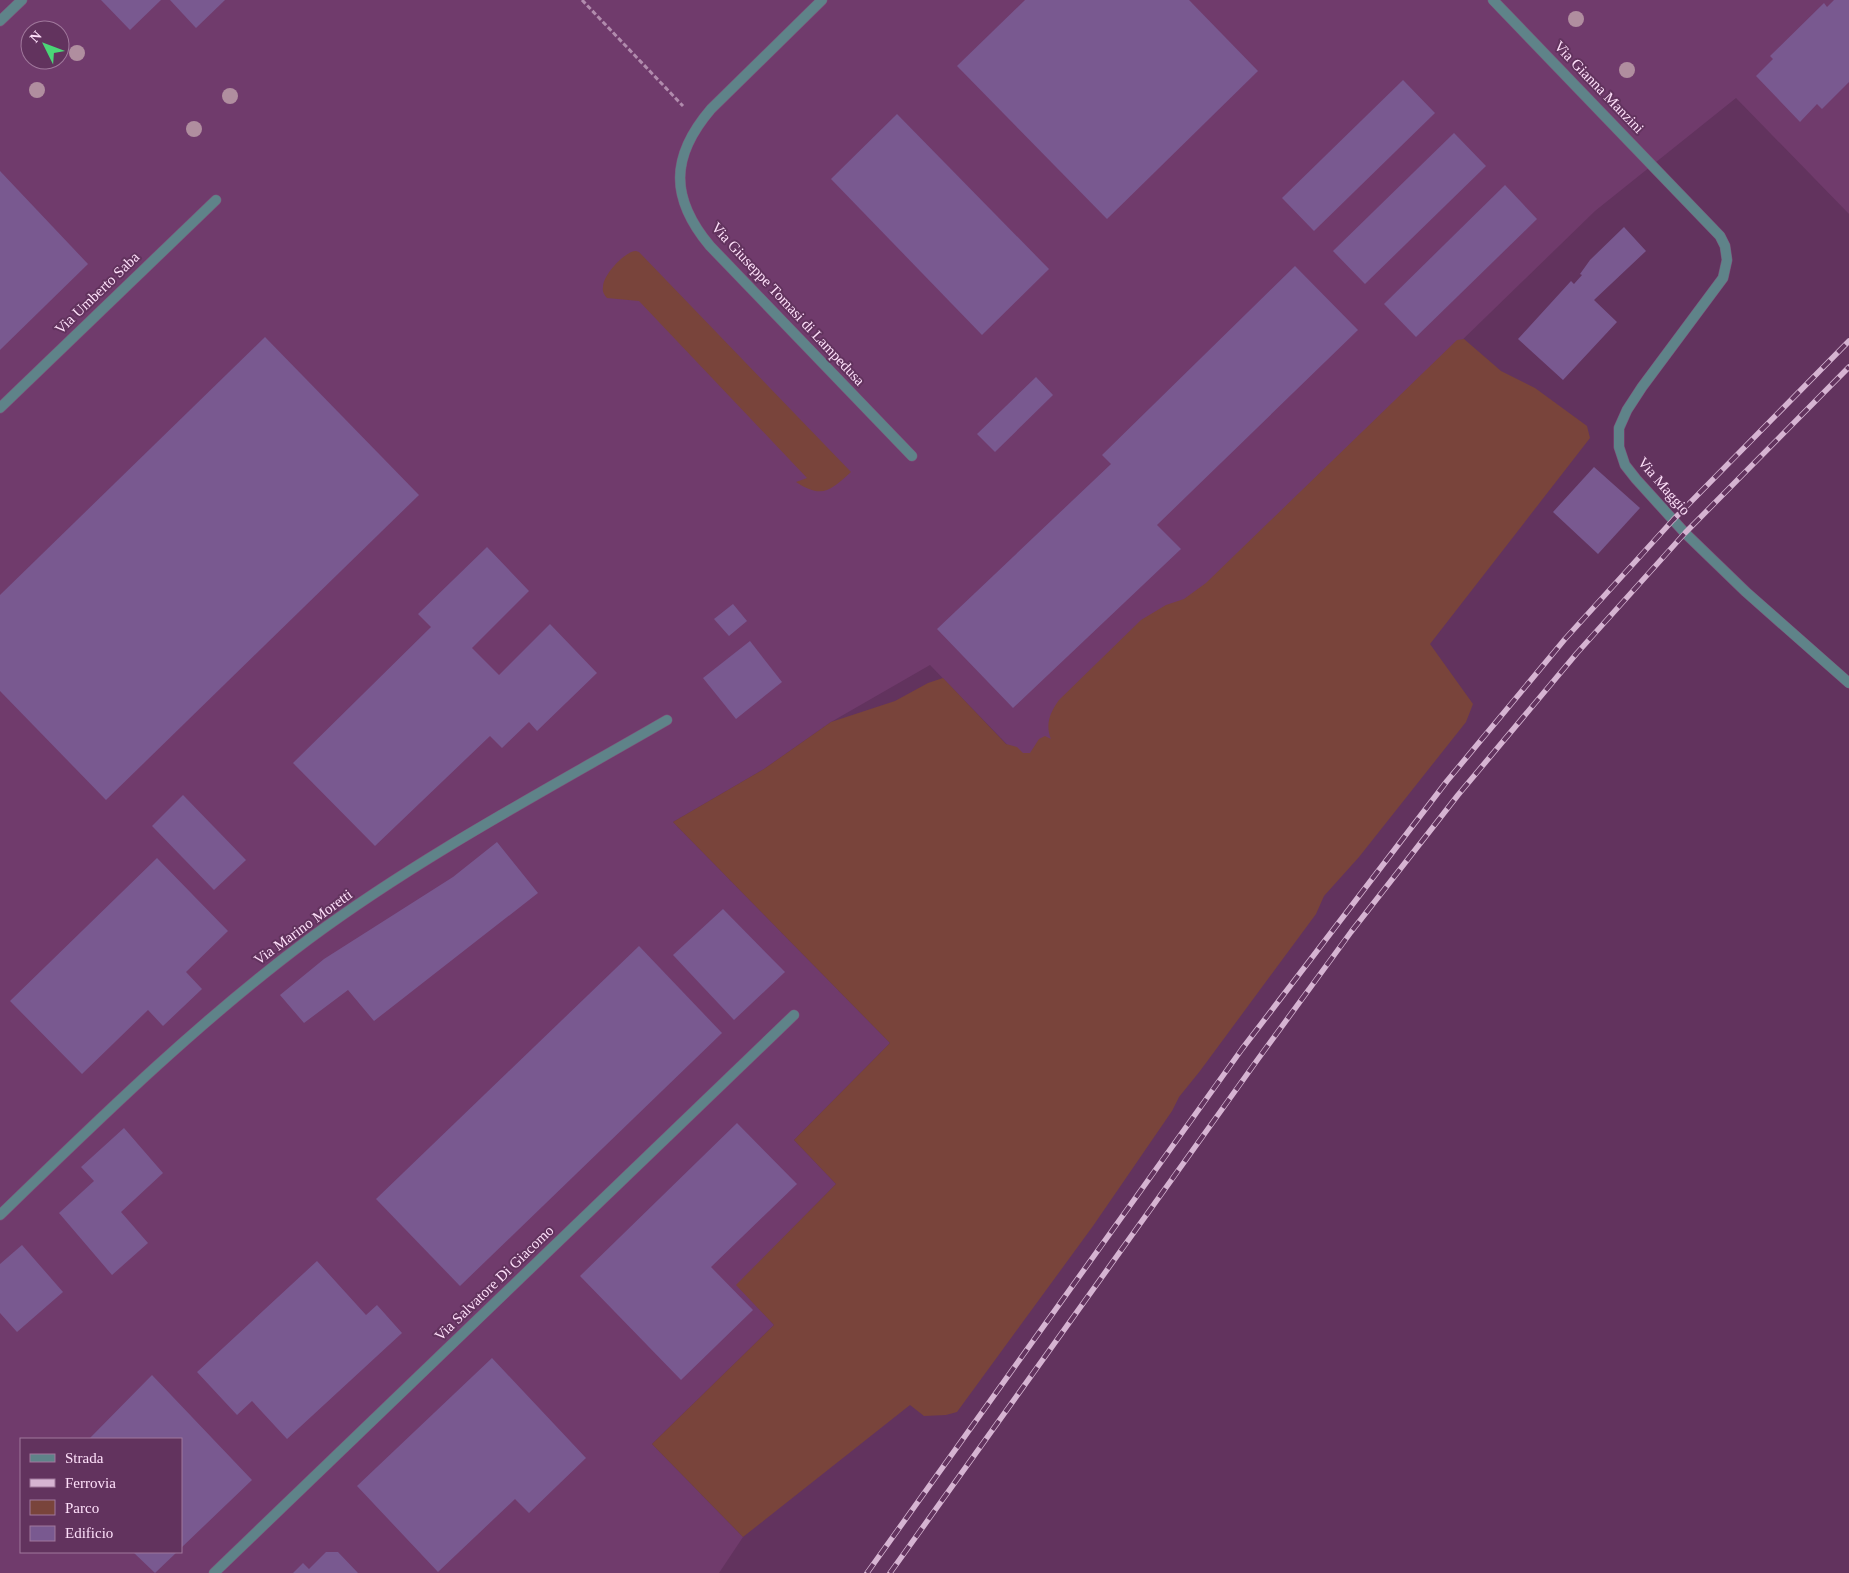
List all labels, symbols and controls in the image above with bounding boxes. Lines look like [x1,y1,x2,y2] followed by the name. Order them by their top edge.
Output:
[20,20,70,70] north arrow
[27,28,45,45] text: N
[1551,38,1647,136] street label: Via Gianna Manzini
[708,219,868,389] street label: Via Giuseppe Tomasi di Lampedusa
[52,249,143,337] street label: Via Umberto Saba
[1635,454,1693,518] street label: Via Maggio
[251,886,355,968] street label: Via Marino Moretti
[431,1222,557,1344] street label: Via Salvatore Di Giacomo
[20,1438,182,1553] legend
[65,1450,104,1466] text: Strada
[65,1475,116,1491] text: Ferrovia
[65,1500,99,1516] text: Parco
[65,1525,113,1541] text: Edificio

